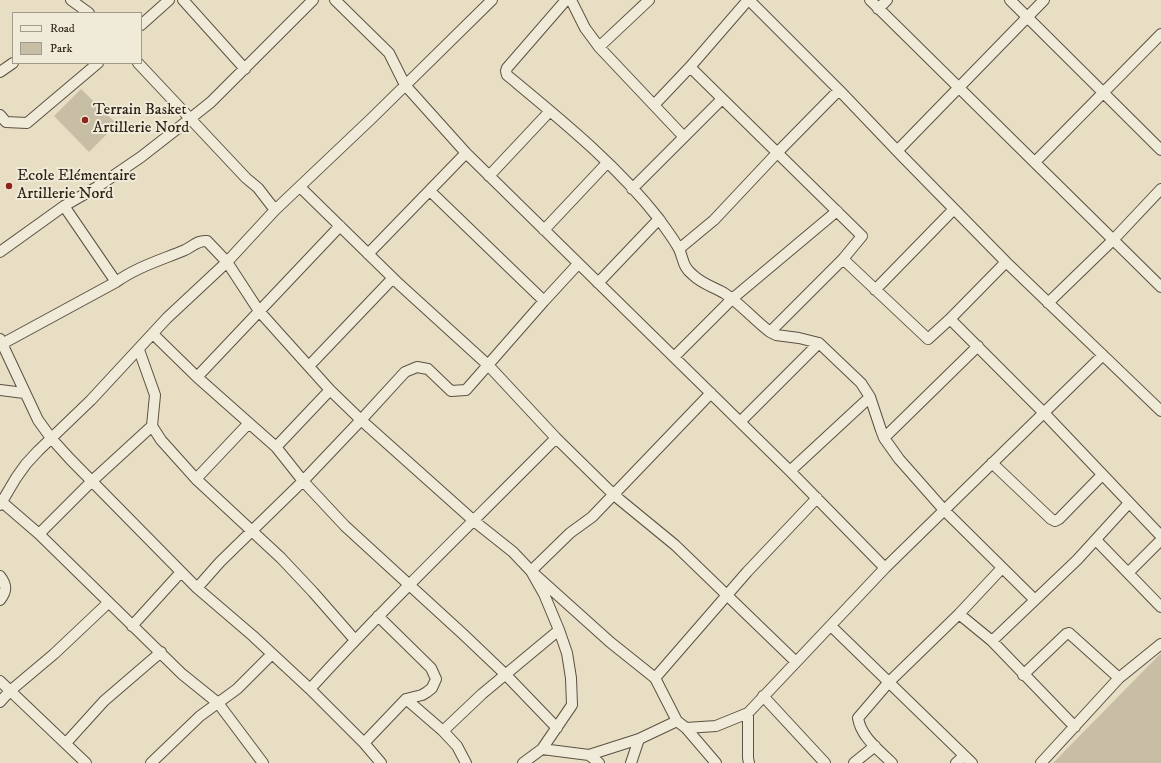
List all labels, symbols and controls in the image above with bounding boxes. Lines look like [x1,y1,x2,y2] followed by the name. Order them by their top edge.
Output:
[12,12,142,64] legend
[50,21,75,36] text: Road
[50,41,72,56] text: Park
[93,101,189,139] place label: Terrain Basket Artillerie Nord
[80,115,90,125] marker: Terrain Basket Artillerie Nord
[17,167,136,205] place label: Ecole Elémentaire Artillerie Nord
[4,181,14,191] marker: Ecole Elémentaire Artillerie Nord

